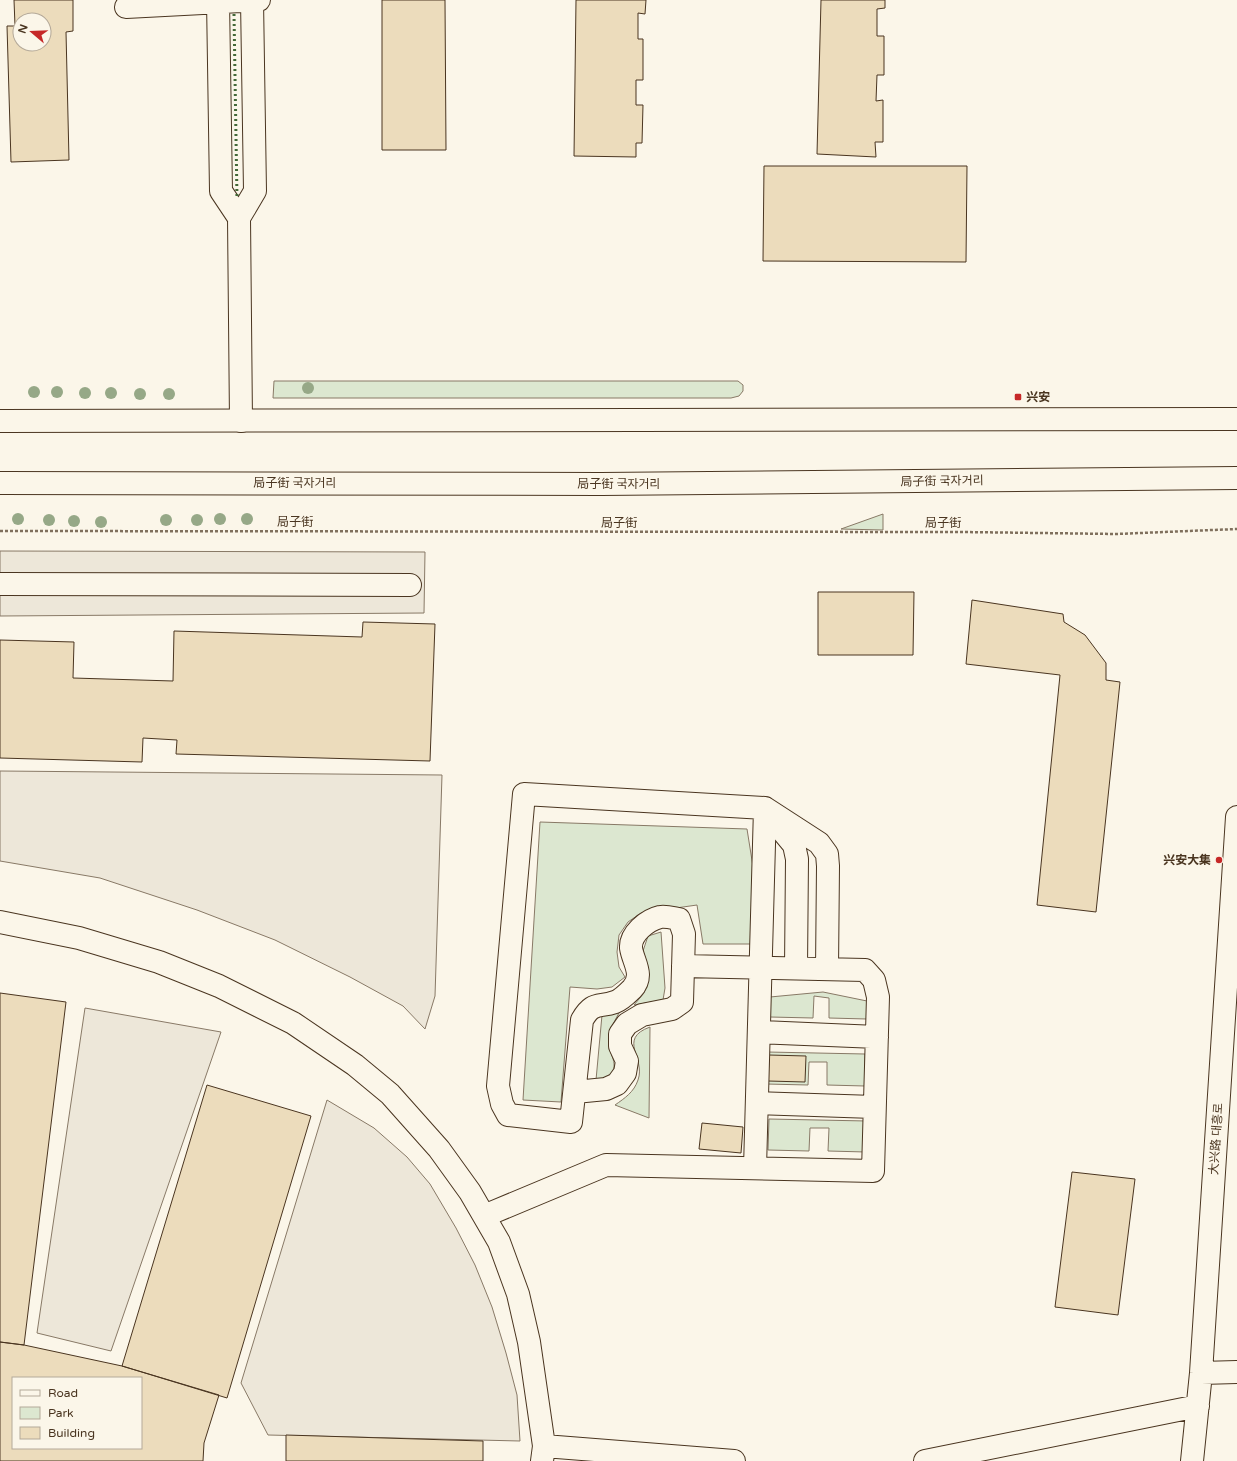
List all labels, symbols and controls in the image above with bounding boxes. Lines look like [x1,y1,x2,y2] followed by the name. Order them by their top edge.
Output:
[12,12,52,52] north arrow
[15,23,31,35] text: N
[1026,390,1050,404] place label: 兴安
[1013,392,1023,402] marker: 兴安
[900,473,984,489] street label: 局子街 국자거리
[253,476,337,490] street label: 局子街 국자거리
[577,477,661,491] street label: 局子街 국자거리
[277,515,313,529] street label: 局子街
[601,516,637,530] street label: 局子街
[925,516,961,530] street label: 局子街
[1163,853,1211,867] place label: 兴安大集
[1214,855,1224,865] marker: 兴安大集
[1206,1102,1226,1176] street label: 大兴路 대흥로
[12,1377,142,1449] legend
[48,1386,78,1400] text: Road
[48,1406,74,1420] text: Park
[48,1426,95,1440] text: Building

